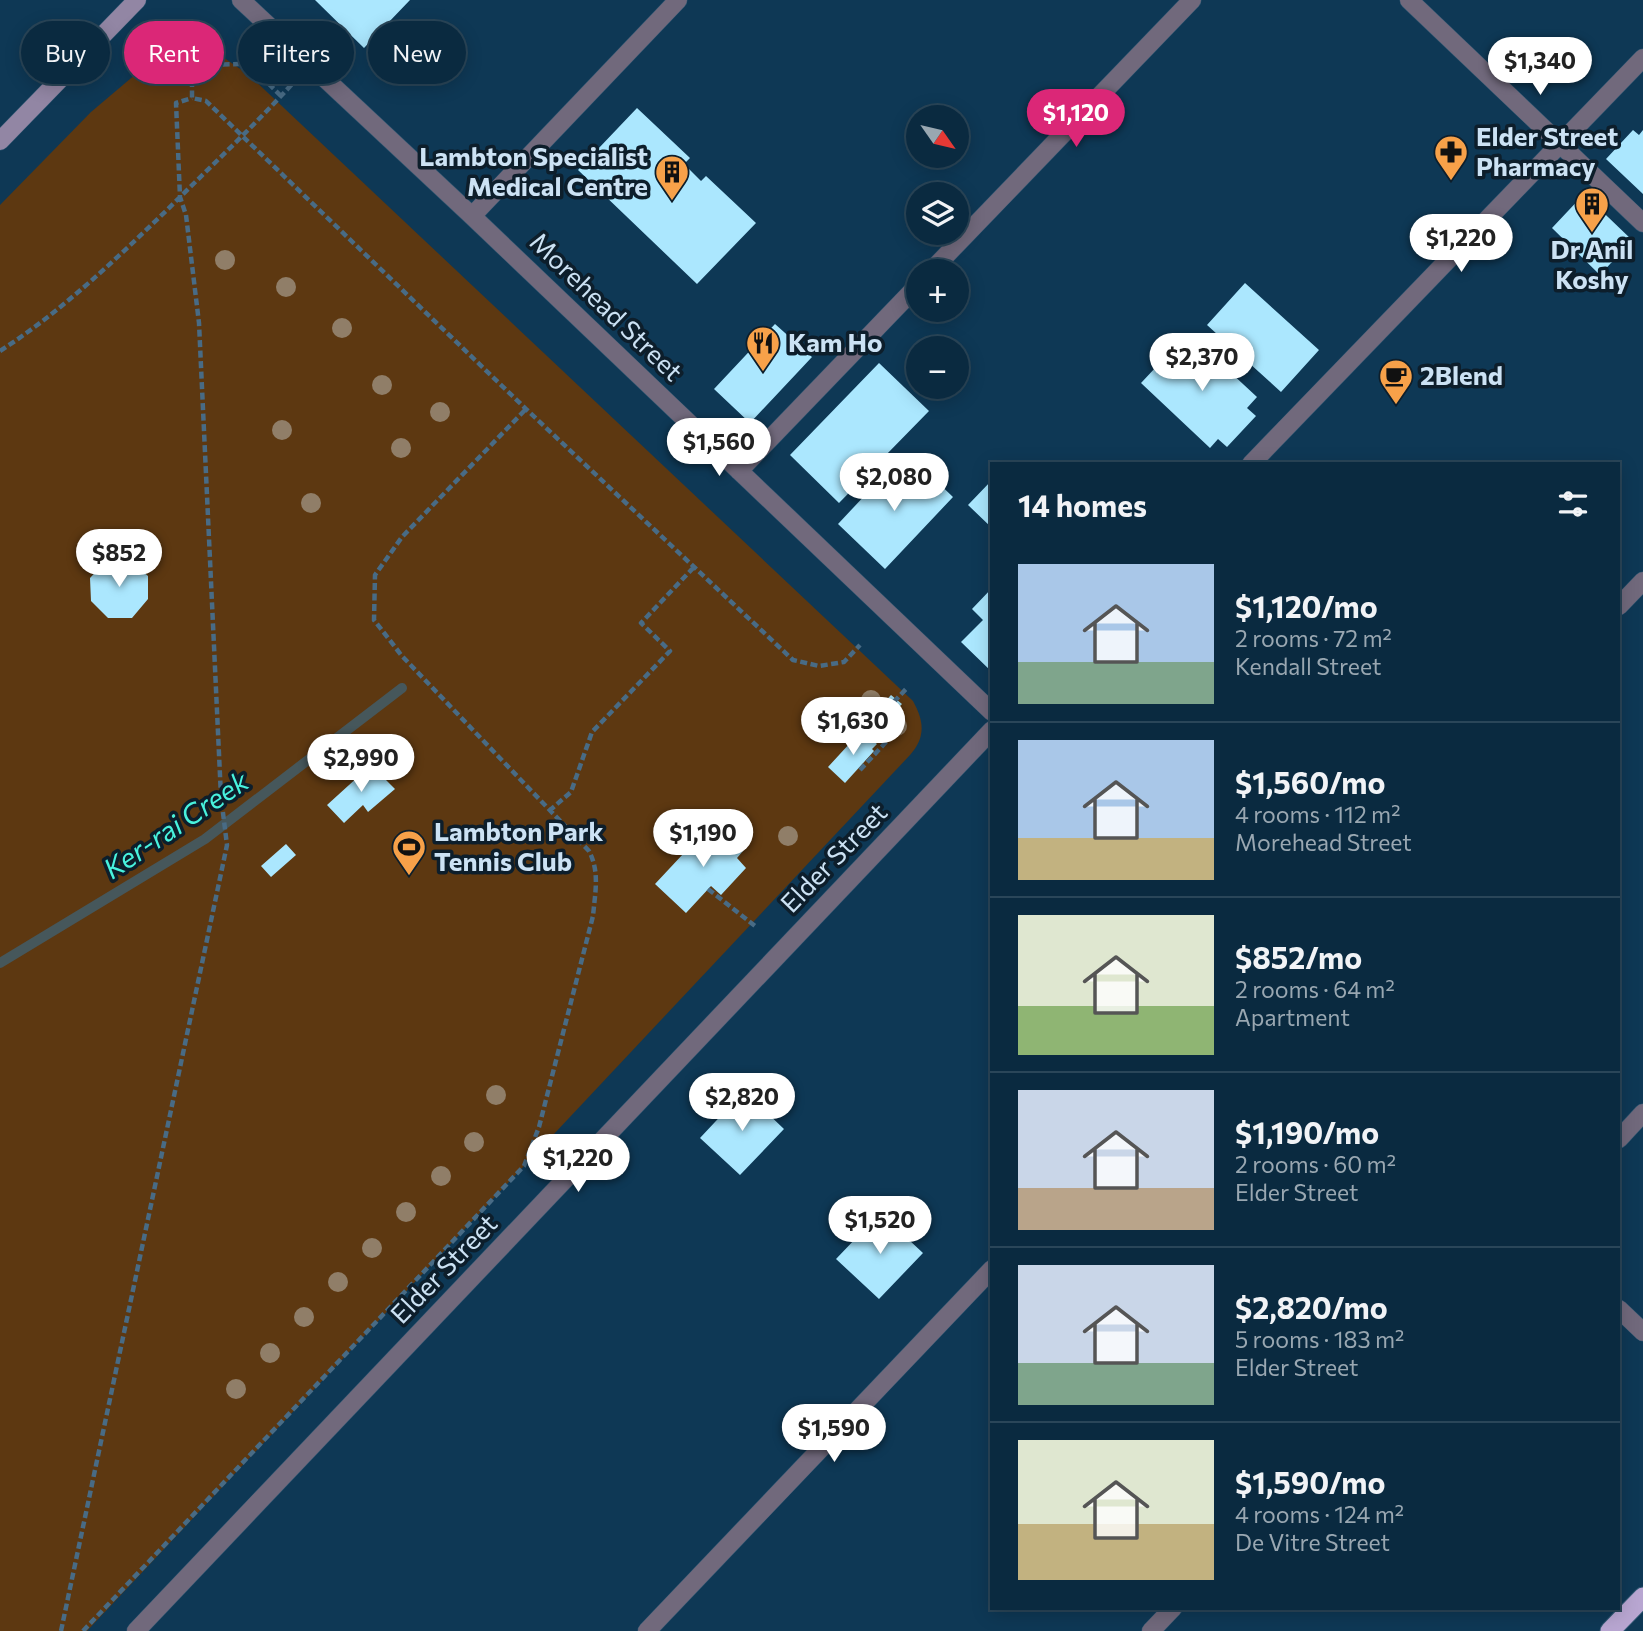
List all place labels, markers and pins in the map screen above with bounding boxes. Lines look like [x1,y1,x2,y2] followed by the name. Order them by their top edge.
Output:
[1483,38,1597,97] pin: $1,340
[1019,90,1133,149] pin: $1,120
[1476,120,1618,181] place label: Elder Street Pharmacy
[1432,133,1470,182] pharmacy icon: Elder Street Pharmacy
[419,140,648,201] place label: Lambton Specialist Medical Centre
[653,153,691,202] building icon: Lambton Specialist Medical Centre
[1573,185,1611,234] building icon: Dr Anil Koshy
[1404,215,1518,274] pin: $1,220
[1551,233,1633,294] place label: Dr Anil Koshy
[744,324,782,373] restaurant icon: Kam Ho
[788,326,883,357] place label: Kam Ho
[1145,334,1259,393] pin: $2,370
[1377,357,1415,406] cafe icon: 2Blend
[1420,359,1503,390] place label: 2Blend
[662,419,776,478] pin: $1,560
[837,454,951,513] pin: $2,080
[78,530,160,589] pin: $852
[796,698,910,757] pin: $1,630
[304,734,418,794] pin: $2,990
[646,810,760,869] pin: $1,190
[434,815,604,876] place label: Lambton Park Tennis Club
[390,828,428,877] sports icon: Lambton Park Tennis Club
[685,1074,799,1133] pin: $2,820
[521,1134,635,1194] pin: $1,220
[823,1196,937,1256] pin: $1,520
[777,1404,891,1464] pin: $1,590

